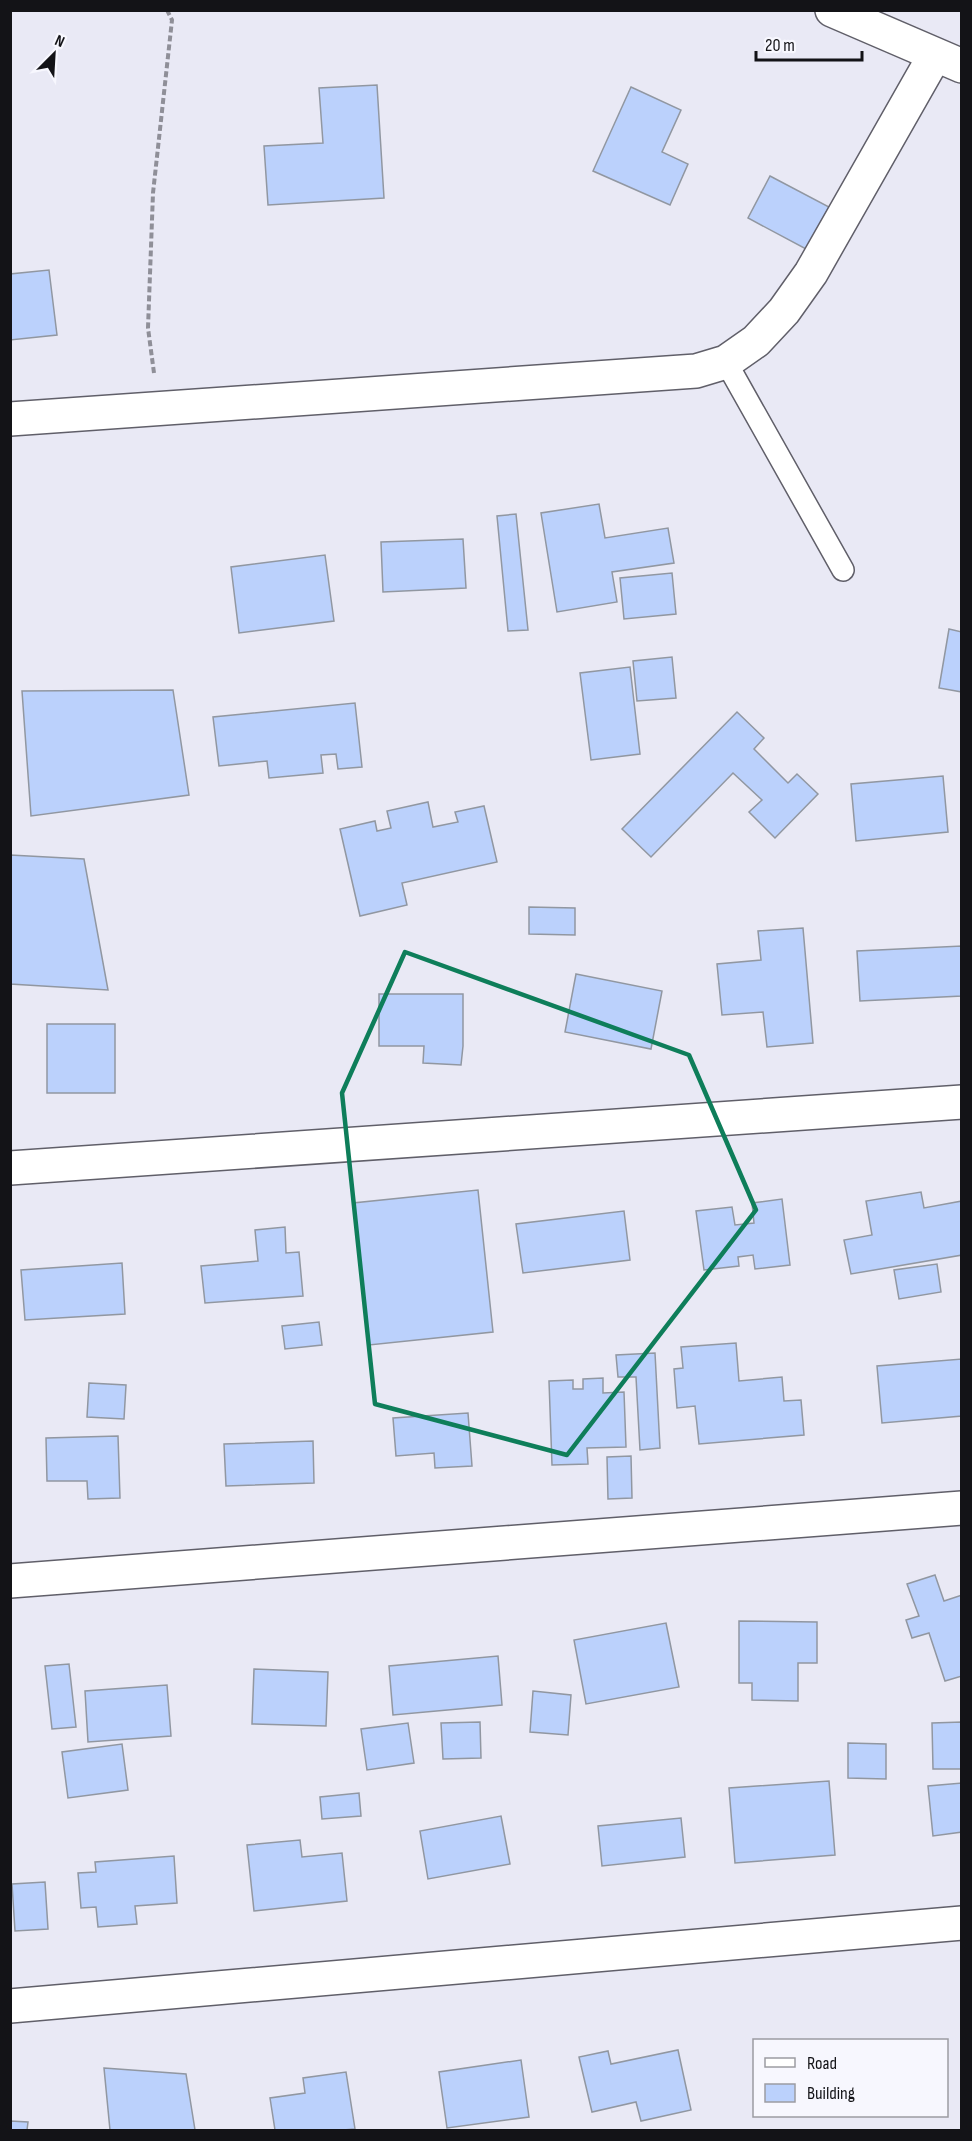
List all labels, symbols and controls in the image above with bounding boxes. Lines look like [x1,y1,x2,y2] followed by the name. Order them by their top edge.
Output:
[24,24,84,84] north arrow
[756,24,862,62] scale bar
[52,31,67,52] text: N
[765,35,795,56] text: 20 m
[753,2039,948,2117] legend
[807,2053,837,2074] text: Road
[807,2083,855,2104] text: Building

